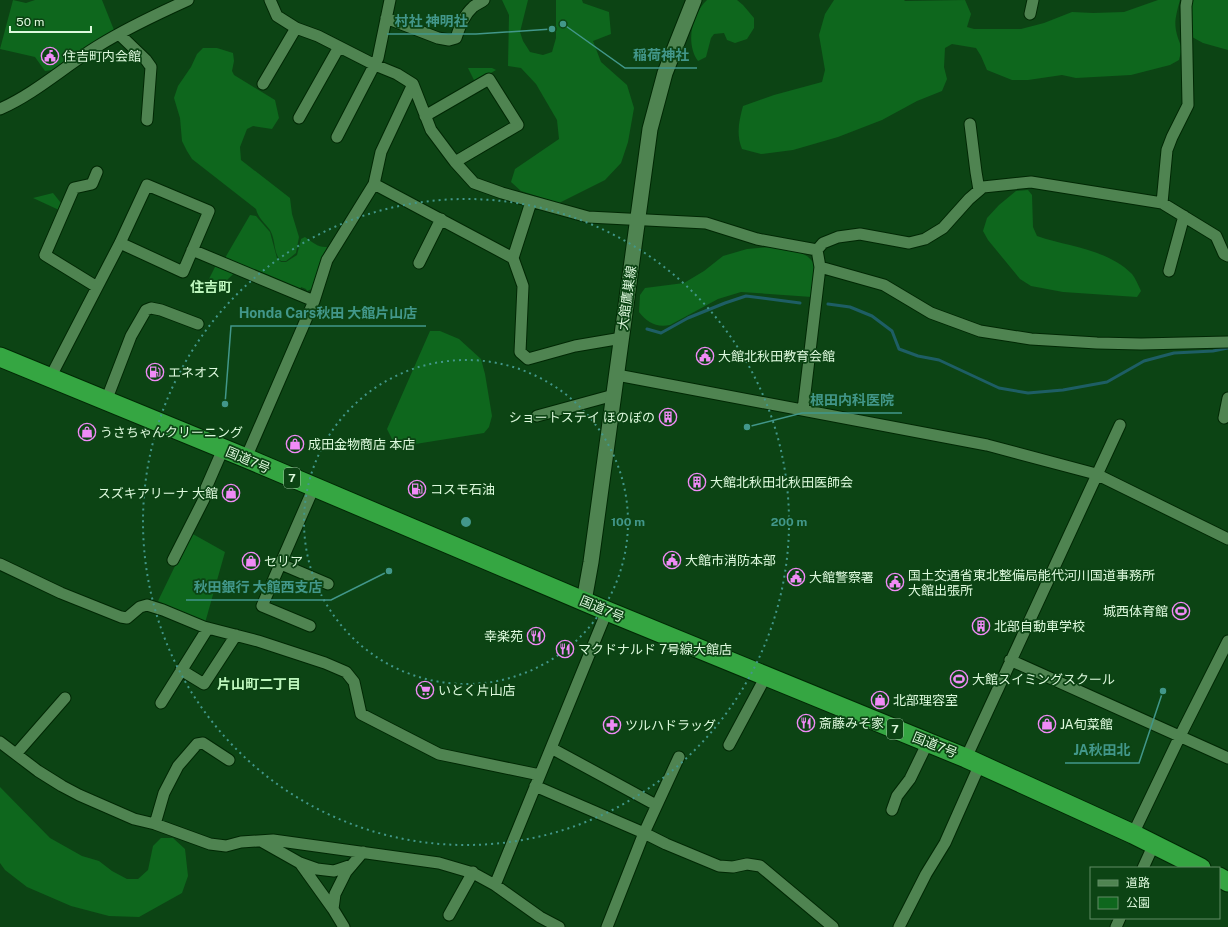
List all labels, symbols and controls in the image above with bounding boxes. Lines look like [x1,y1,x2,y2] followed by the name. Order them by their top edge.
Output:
[10,8,91,34] scale bar
[387,8,476,34] callout: 村社 神明社
[394,13,468,29] text: 村社 神明社
[16,15,44,29] text: 50 m
[625,42,697,68] callout: 稲荷神社
[40,46,60,66] public building icon: 住吉町内会館
[633,47,689,63] text: 稲荷神社
[63,49,141,64] place label: 住吉町内会館
[615,265,639,331] street label: 大館鷹巣線
[190,279,232,295] district label: 住吉町
[231,300,426,326] callout: Honda Cars秋田 大館片山店
[239,305,417,321] text: Honda Cars秋田 大館片山店
[695,346,715,366] public building icon: 大館北秋田教育会館
[718,349,835,364] place label: 大館北秋田教育会館
[145,362,165,382] fuel station icon: エネオス
[168,365,220,380] place label: エネオス
[802,387,902,413] callout: 根田内科医院
[810,392,894,408] text: 根田内科医院
[658,407,678,427] building icon: ショートステイ ほのぼの
[509,410,655,425] place label: ショートステイ ほのぼの
[77,422,97,442] shop icon: うさちゃんクリーニング
[100,425,243,440] place label: うさちゃんクリーニング
[285,434,305,454] shop icon: 成田金物商店 本店
[308,437,415,452] place label: 成田金物商店 本店
[224,444,272,476] street label: 国道7号
[284,468,300,488] road number: 7
[687,472,707,492] building icon: 大館北秋田北秋田医師会
[710,475,853,490] place label: 大館北秋田北秋田医師会
[407,479,427,499] fuel station icon: コスモ石油
[430,482,495,497] place label: コスモ石油
[221,483,241,503] shop icon: スズキアリーナ 大館
[98,486,218,501] place label: スズキアリーナ 大館
[459,515,473,529] centre of rings
[611,515,645,529] text: 100 m
[771,515,807,529] text: 200 m
[662,550,682,570] public building icon: 大館市消防本部
[241,551,261,571] shop icon: セリア
[685,553,776,568] place label: 大館市消防本部
[264,554,303,569] place label: セリア
[786,567,806,587] public building icon: 大館警察署
[908,568,1155,598] place label: 国土交通省東北整備局能代河川国道事務所 大館出張所
[809,570,874,585] place label: 大館警察署
[885,572,905,592] public building icon: 国土交通省東北整備局能代河川国道事務所 大館出張所
[186,574,331,600] callout: 秋田銀行 大館西支店
[193,579,323,595] text: 秋田銀行 大館西支店
[578,593,626,625] street label: 国道7号
[1171,601,1191,621] sports icon: 城西体育館
[1103,604,1168,619] place label: 城西体育館
[971,616,991,636] building icon: 北部自動車学校
[994,619,1085,634] place label: 北部自動車学校
[526,626,546,646] restaurant icon: 幸楽苑
[484,629,523,644] place label: 幸楽苑
[555,639,575,659] restaurant icon: マクドナルド 7号線大館店
[578,642,732,657] place label: マクドナルド 7号線大館店
[949,669,969,689] sports icon: 大館スイミングスクール
[972,672,1115,687] place label: 大館スイミングスクール
[217,676,301,692] district label: 片山町二丁目
[415,680,435,700] supermarket icon: いとく片山店
[438,683,516,698] place label: いとく片山店
[870,690,890,710] shop icon: 北部理容室
[893,693,958,708] place label: 北部理容室
[796,713,816,733] restaurant icon: 斎藤みそ家
[1037,714,1057,734] shop icon: JA旬菜館
[602,715,622,735] pharmacy icon: ツルハドラッグ
[819,716,884,731] place label: 斎藤みそ家
[1060,717,1113,732] place label: JA旬菜館
[625,718,716,733] place label: ツルハドラッグ
[887,719,903,739] road number: 7
[910,729,960,761] street label: 国道7号
[1065,737,1139,763] callout: JA秋田北
[1073,742,1131,758] text: JA秋田北
[1090,867,1220,919] legend
[1126,876,1150,890] text: 道路
[1126,896,1150,910] text: 公園

